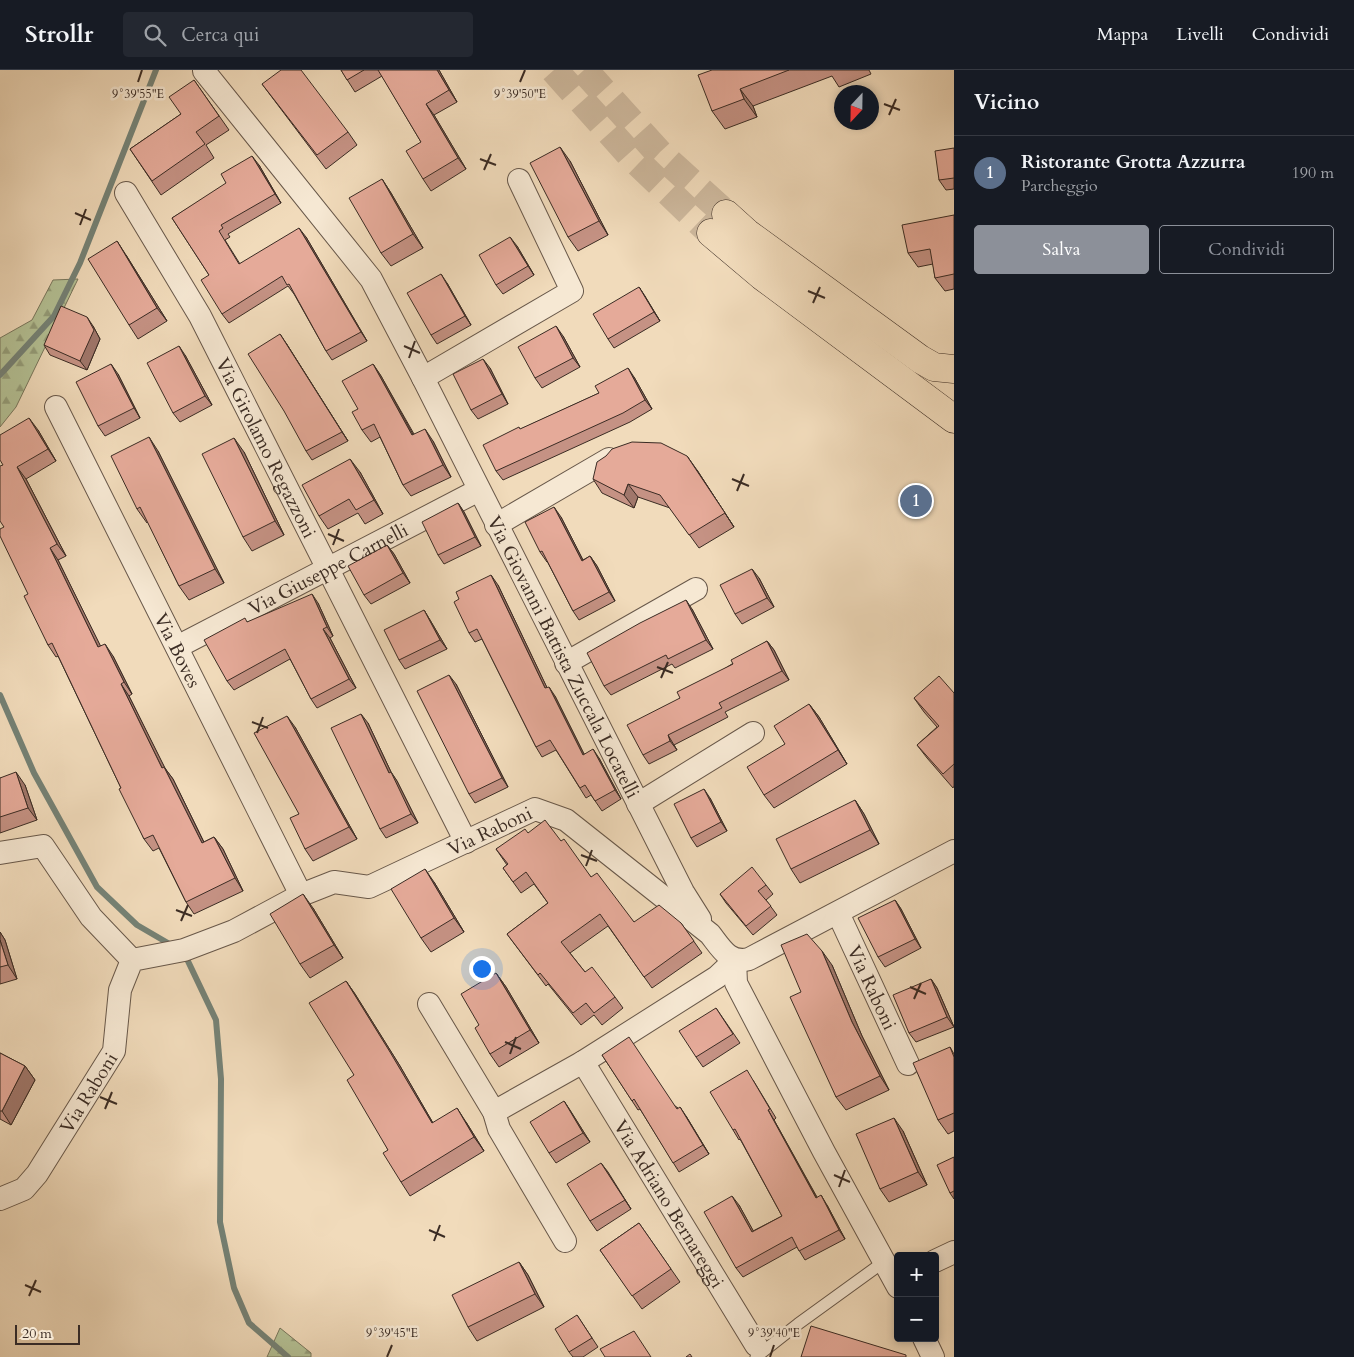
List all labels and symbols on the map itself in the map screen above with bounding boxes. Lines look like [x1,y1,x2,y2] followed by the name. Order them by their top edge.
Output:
[834,85,879,130] north arrow
[112,86,164,102] text: 9°39'55"E
[494,86,546,102] text: 9°39'50"E
[209,353,322,543] street label: Via Girolamo Regazzoni
[900,482,932,520] pin: 1
[481,511,645,803] street label: Via Giovanni Battista Zuccala Locatelli
[244,517,413,622] street label: Via Giuseppe Carnelli
[147,609,207,692] street label: Via Boves
[443,800,536,862] street label: Via Raboni
[841,941,902,1034] street label: Via Raboni
[469,956,495,982] your location
[54,1048,124,1138] street label: Via Raboni
[607,1115,730,1293] street label: Via Adriano Bernareggi
[15,1322,80,1345] scale bar
[366,1325,418,1341] text: 9°39'45"E
[748,1325,800,1341] text: 9°39'40"E

